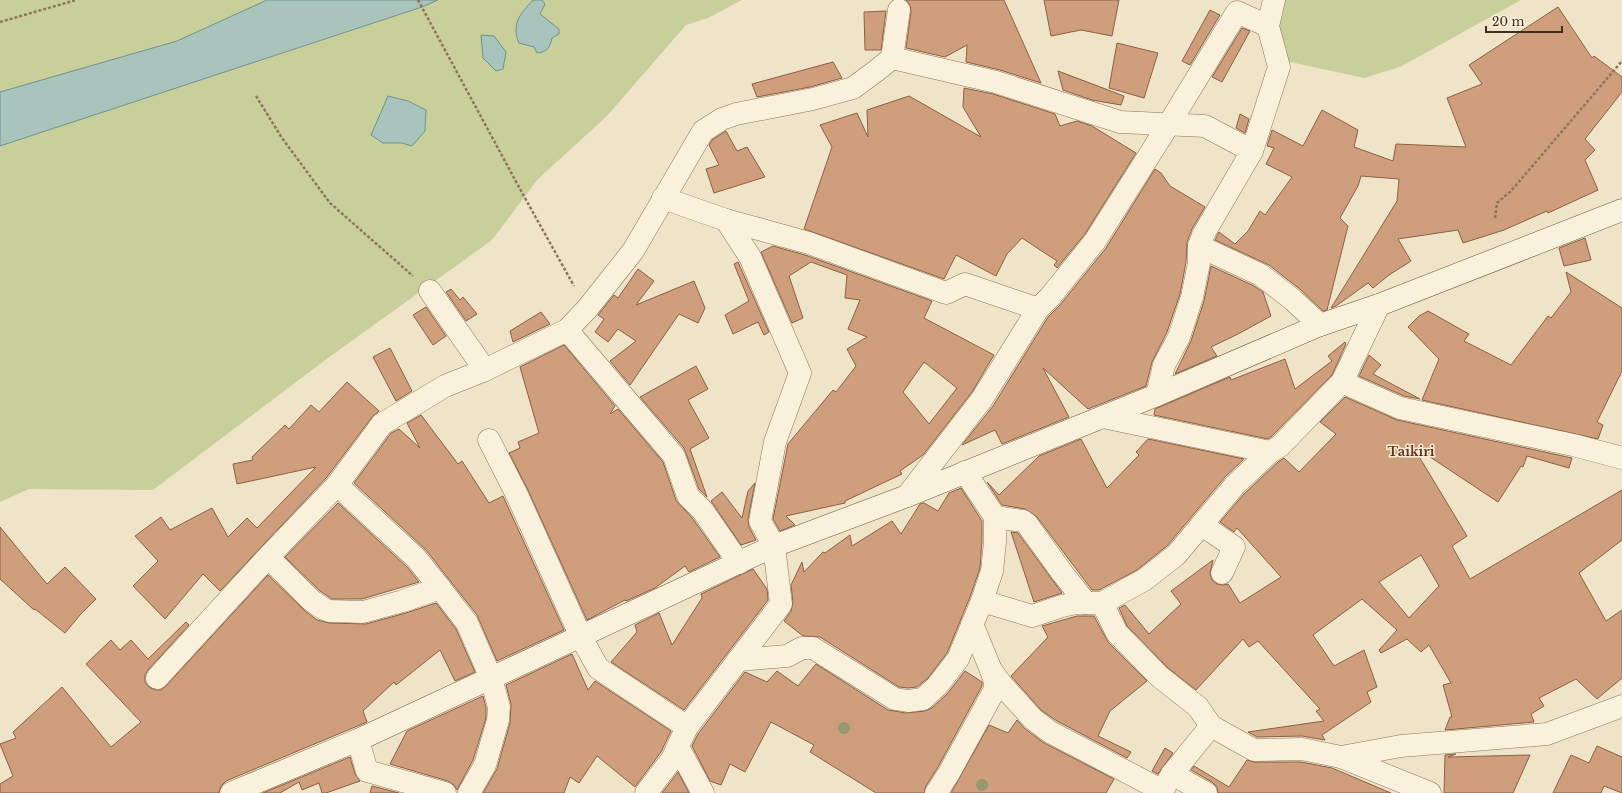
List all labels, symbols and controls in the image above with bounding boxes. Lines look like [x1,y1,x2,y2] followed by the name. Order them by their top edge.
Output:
[1486,8,1562,34] scale bar
[1492,14,1524,29] text: 20 m
[1388,443,1435,460] district label: Taikiri

